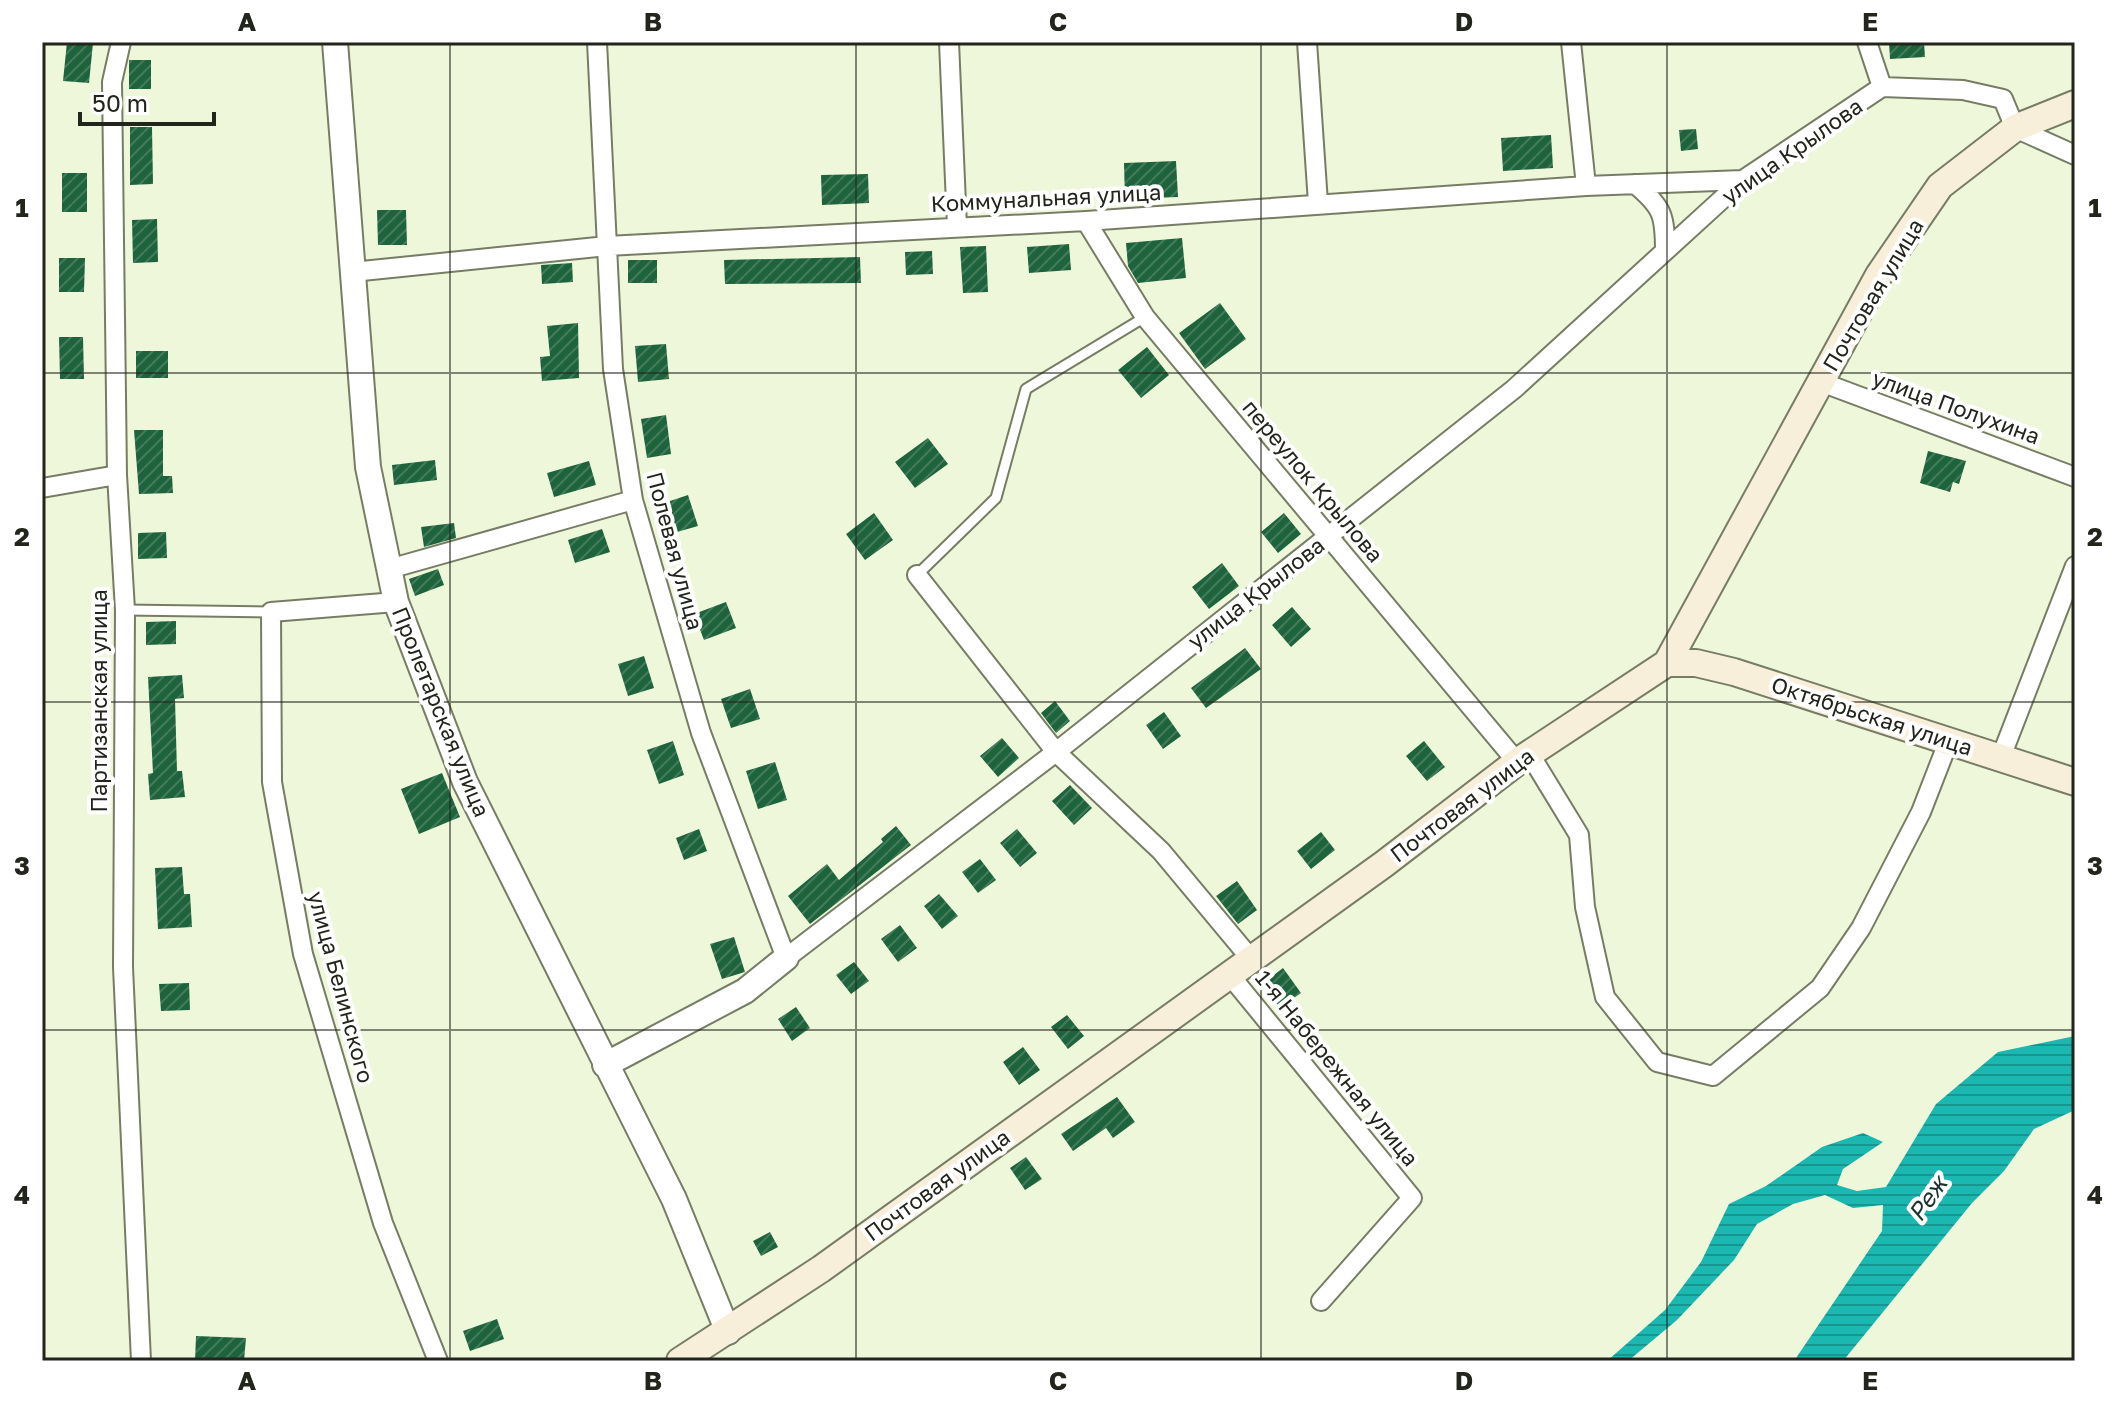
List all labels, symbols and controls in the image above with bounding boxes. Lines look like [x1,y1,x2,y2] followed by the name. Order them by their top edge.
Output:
[238,6,257,37] text: A
[644,6,662,37] text: B
[1049,6,1067,37] text: C
[1455,6,1473,37] text: D
[1862,6,1878,37] text: E
[80,76,214,126] scale bar
[92,88,148,117] text: 50 m
[1716,92,1867,209] street label: улица Крылова
[930,178,1162,217] street label: Коммунальная улица
[15,192,29,223] text: 1
[2088,192,2102,223] text: 1
[1816,214,1929,376] street label: Почтовая улица
[1869,364,2044,449] street label: улица Полухина
[1238,394,1389,567] street label: переулок Крылова
[641,469,710,633] street label: Полевая улица
[14,521,30,552] text: 2
[2087,521,2103,552] text: 2
[1182,531,1329,654] street label: улица Крылова
[85,589,112,813] street label: Партизанская улица
[387,603,496,821] street label: Пролетарская улица
[1768,670,1976,761] street label: Октябрьская улица
[1384,742,1539,867] street label: Почтовая улица
[14,850,30,881] text: 3
[2087,850,2103,881] text: 3
[303,888,380,1086] street label: улица Белинского
[1250,964,1425,1171] street label: 1-я Набережная улица
[859,1123,1015,1246] street label: Почтовая улица
[1901,1168,1954,1226] water label: Реж
[14,1179,30,1210] text: 4
[2087,1179,2103,1210] text: 4
[238,1365,257,1396] text: A
[644,1365,662,1396] text: B
[1049,1365,1067,1396] text: C
[1455,1365,1473,1396] text: D
[1862,1365,1878,1396] text: E

